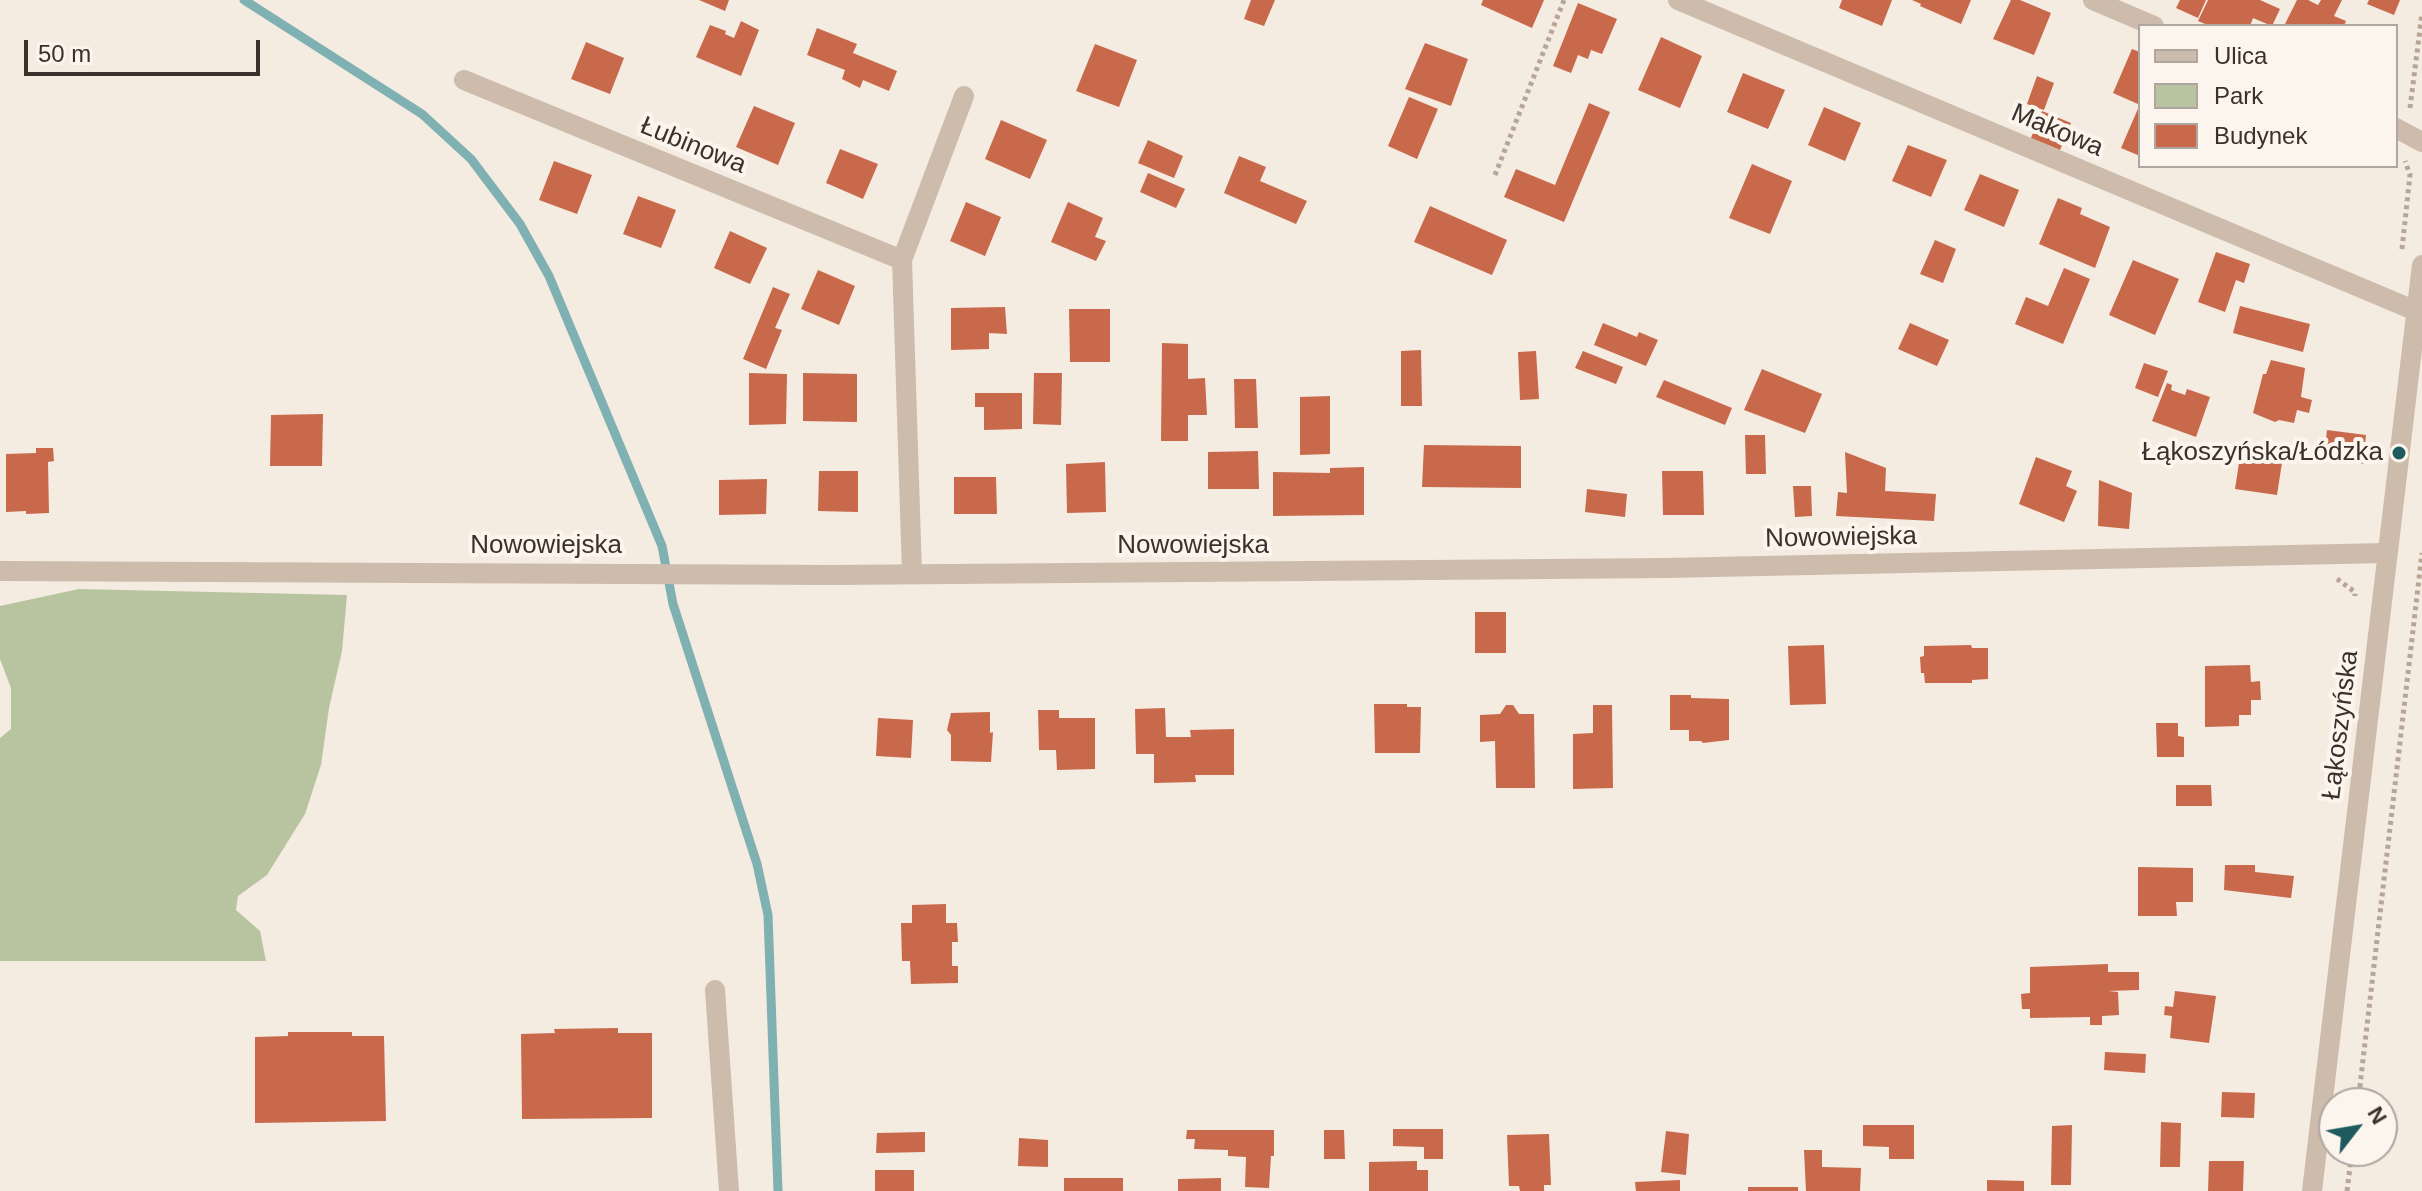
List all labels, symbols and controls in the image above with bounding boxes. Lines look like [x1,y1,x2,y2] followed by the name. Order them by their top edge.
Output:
[28,24,264,74] scale bar
[2138,24,2398,168] legend
[38,40,91,67] text: 50 m
[2214,42,2267,69] text: Ulica
[2214,82,2263,109] text: Park
[2006,98,2108,164] street label: Makowa
[636,111,750,181] street label: Łubinowa
[2214,122,2307,149] text: Budynek
[2142,437,2383,469] place label: Łąkoszyńska/Łódzka
[2390,444,2408,462] marker: Łąkoszyńska/Łódzka
[1765,521,1917,555] street label: Nowowiejska
[470,530,622,562] street label: Nowowiejska
[1117,530,1269,562] street label: Nowowiejska
[2316,649,2366,801] street label: Łąkoszyńska
[2318,1087,2398,1167] north arrow
[2362,1102,2392,1129] text: N

